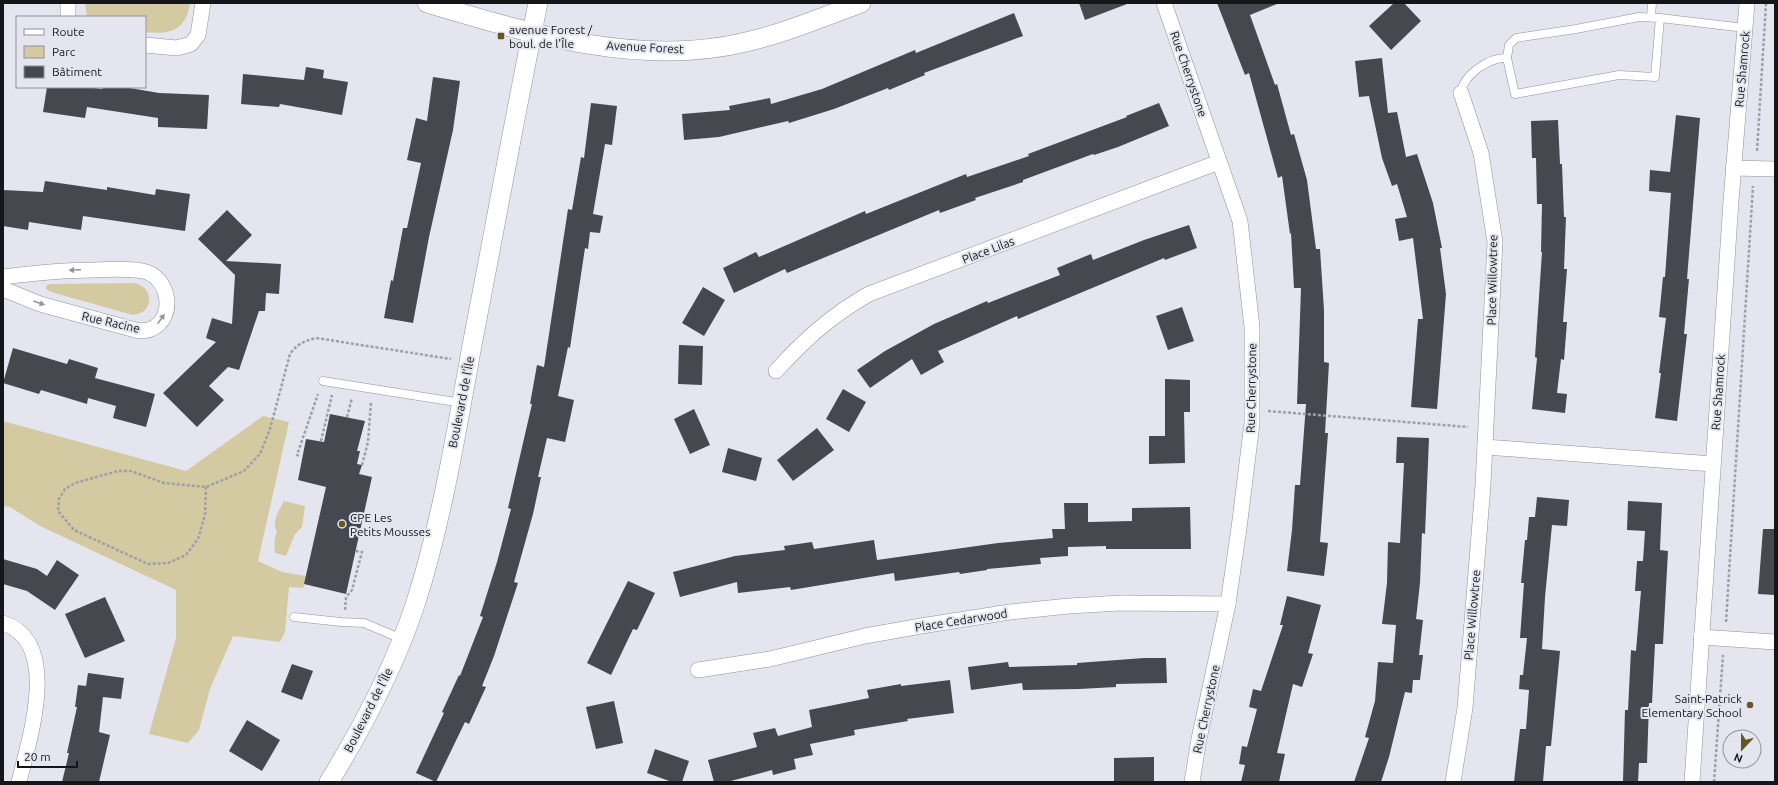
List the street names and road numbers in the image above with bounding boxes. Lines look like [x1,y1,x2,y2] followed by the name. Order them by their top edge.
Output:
[1168,29,1210,119] street label: Rue Cherrystone
[1732,30,1752,108] street label: Rue Shamrock
[606,38,684,56] street label: Avenue Forest
[960,234,1016,266] street label: Place Lilas
[1485,234,1499,326] street label: Place Willowtree
[81,309,141,335] street label: Rue Racine
[1244,343,1258,433] street label: Rue Cherrystone
[1709,353,1727,431] street label: Rue Shamrock
[446,355,476,449] street label: Boulevard de l'Île
[1462,569,1482,661] street label: Place Willowtree
[914,606,1008,634] street label: Place Cedarwood
[1190,664,1222,754] street label: Rue Cherrystone
[341,666,395,754] street label: Boulevard de l'Île

